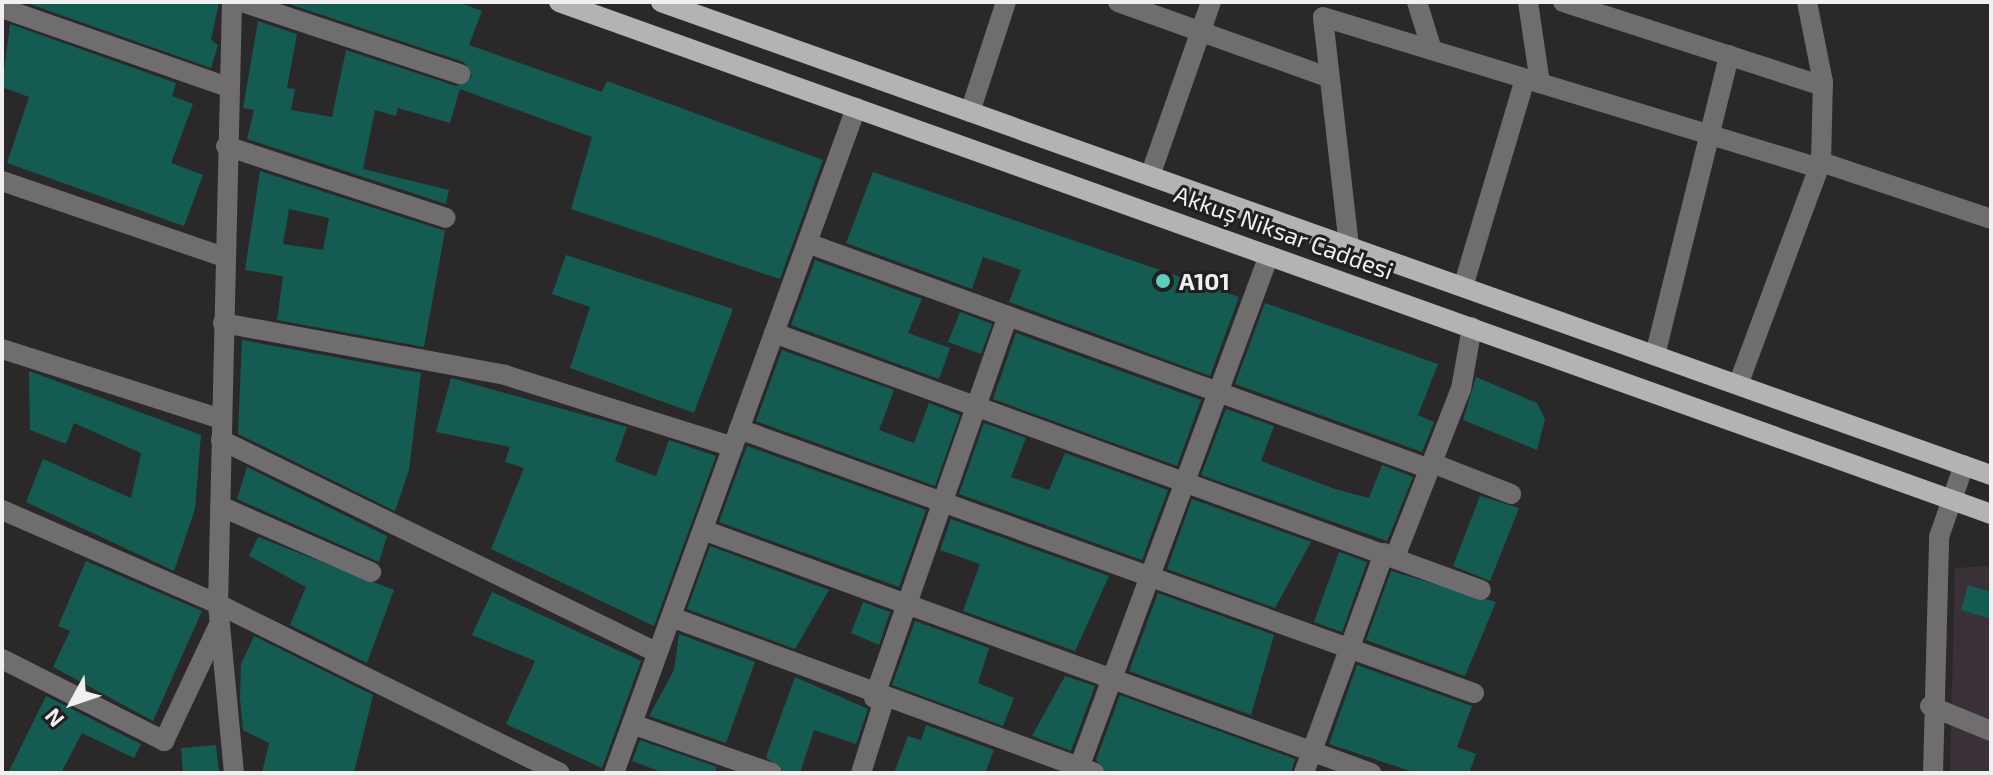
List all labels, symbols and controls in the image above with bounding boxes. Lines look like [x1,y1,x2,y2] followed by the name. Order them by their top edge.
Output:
[1170,179,1398,285] street label: Akkuş Niksar Caddesi
[1179,267,1230,295] place label: A101
[1154,272,1172,290] marker: A101
[32,663,112,743] north arrow
[39,704,69,733] text: N

